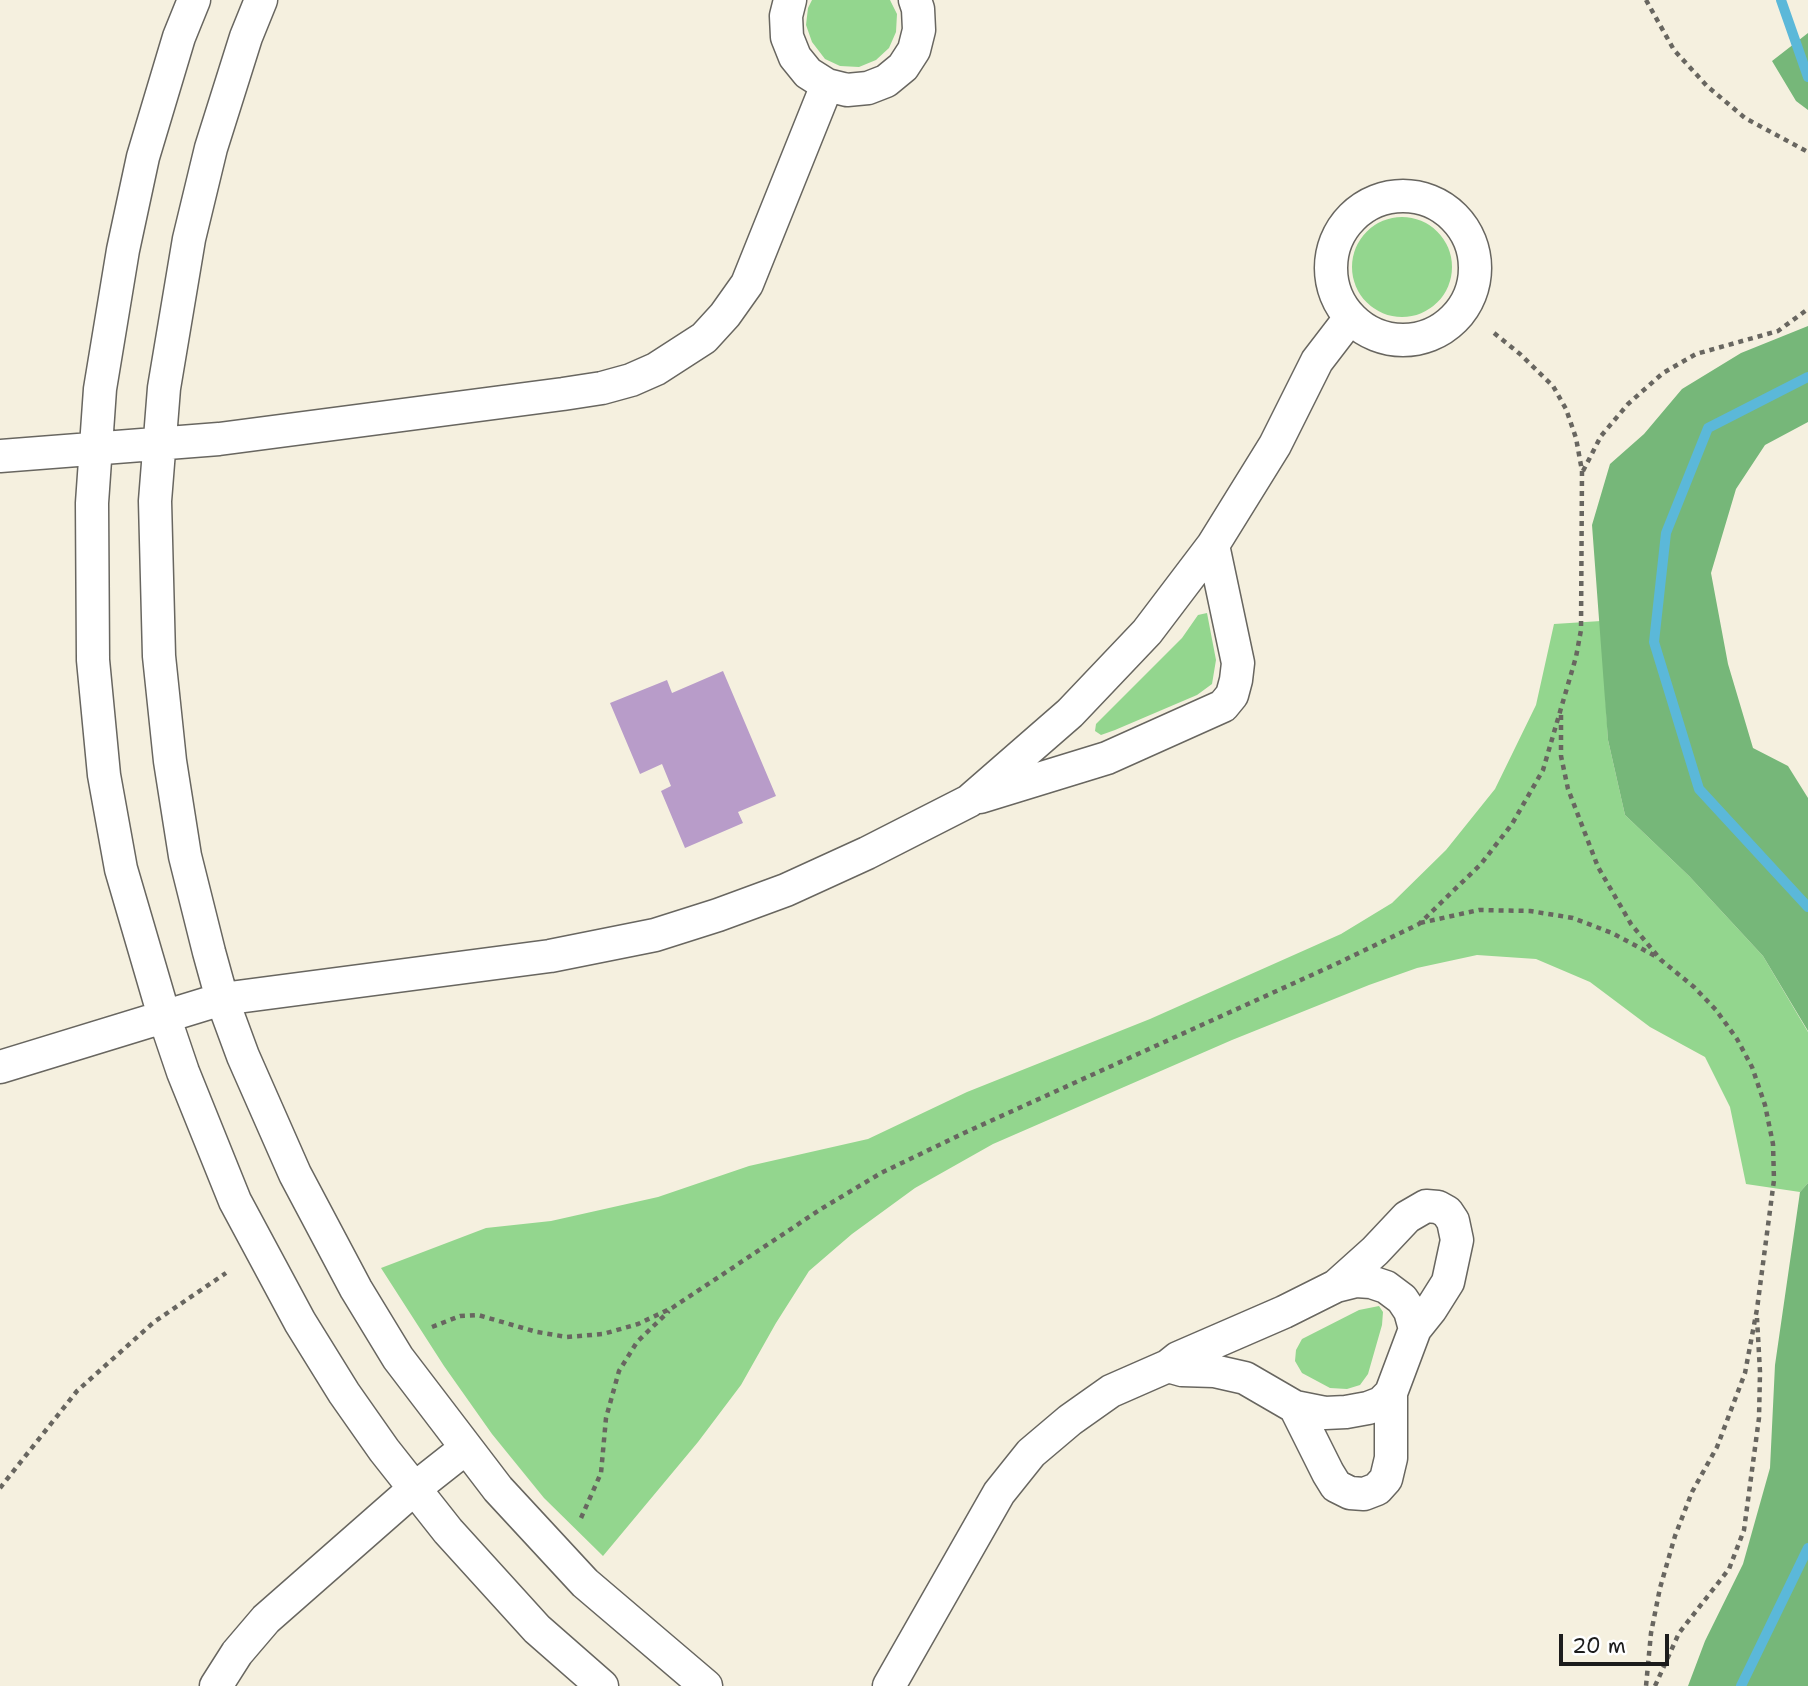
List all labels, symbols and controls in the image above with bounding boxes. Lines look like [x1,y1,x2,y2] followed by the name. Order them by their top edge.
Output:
[1563,1620,1673,1664] scale bar
[1572,1632,1626,1660] text: 20 m

